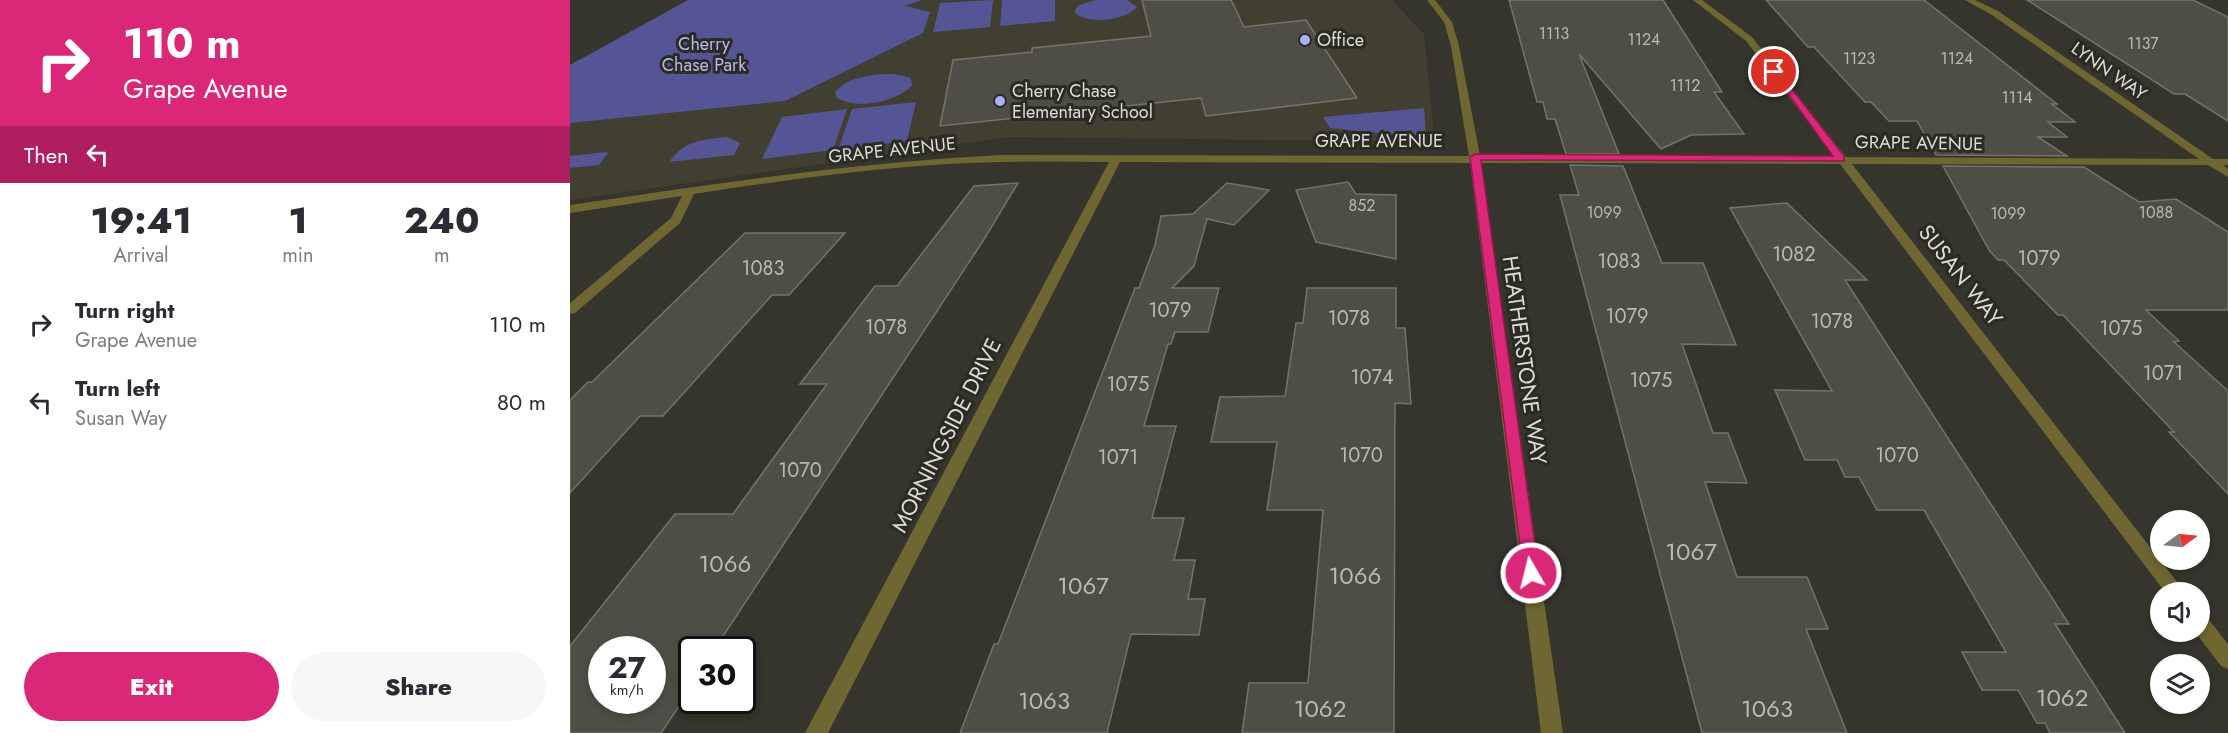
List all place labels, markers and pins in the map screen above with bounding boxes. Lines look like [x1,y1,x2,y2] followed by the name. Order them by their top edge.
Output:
[1317,27,1364,53] place label: Office
[1298,33,1312,47] marker: Office
[1748,46,1799,97] pin
[1012,78,1153,125] place label: Cherry Chase Elementary School
[993,94,1007,108] marker: Cherry Chase Elementary School

